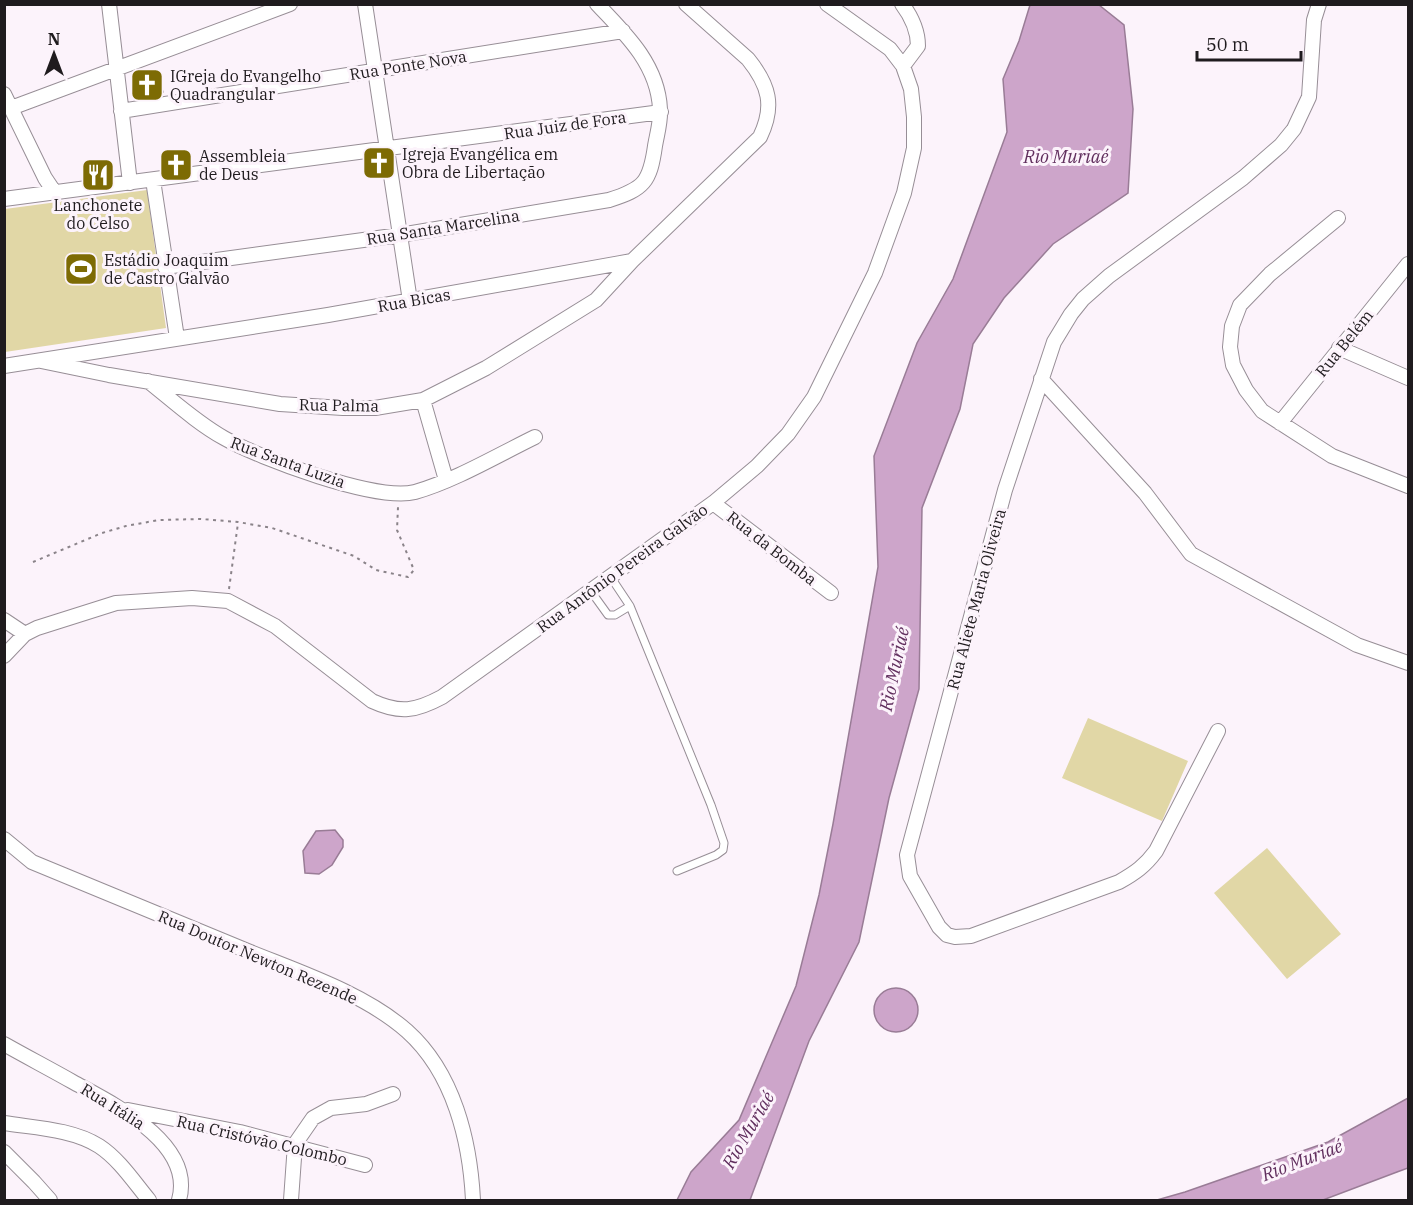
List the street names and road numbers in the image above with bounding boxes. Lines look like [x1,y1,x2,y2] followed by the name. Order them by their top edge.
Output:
[348,46,468,84] street label: Rua Ponte Nova
[503,106,628,143] street label: Rua Juiz de Fora
[365,205,521,249] street label: Rua Santa Marcelina
[376,284,452,316] street label: Rua Bicas
[1311,305,1377,381] street label: Rua Belém
[299,394,380,416] street label: Rua Palma
[228,432,348,492] street label: Rua Santa Luzia
[532,499,712,637] street label: Rua Antônio Pereira Galvão
[942,506,1010,692] street label: Rua Aliete Maria Oliveira
[723,507,821,589] street label: Rua da Bomba
[155,906,361,1008] street label: Rua Doutor Newton Rezende
[77,1079,149,1134] street label: Rua Itália
[175,1111,349,1169] street label: Rua Cristóvão Colombo

